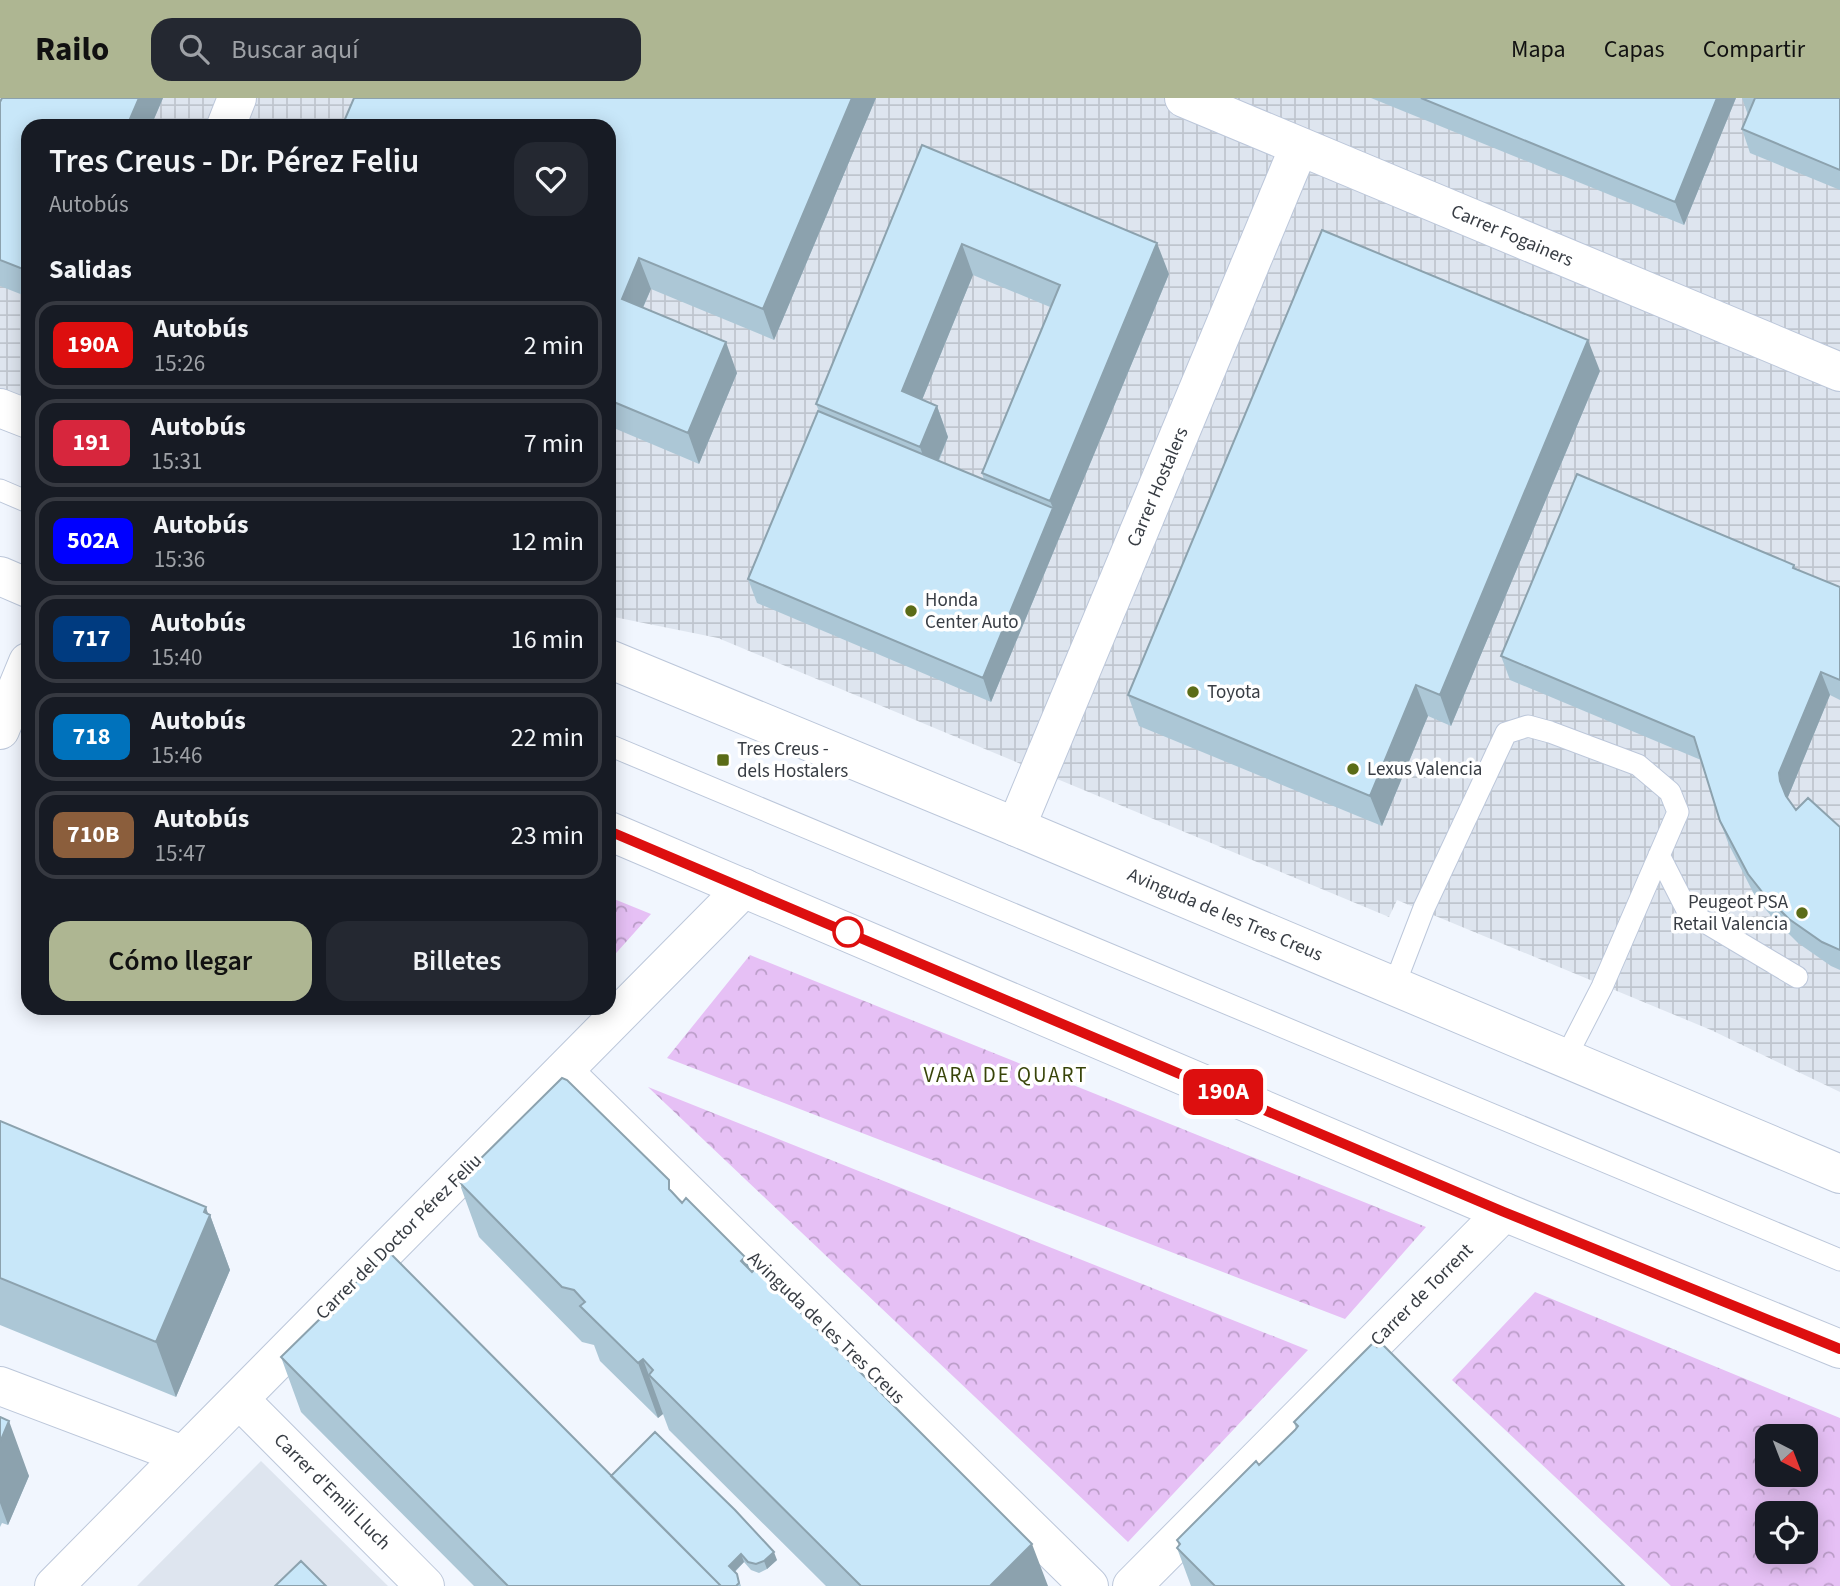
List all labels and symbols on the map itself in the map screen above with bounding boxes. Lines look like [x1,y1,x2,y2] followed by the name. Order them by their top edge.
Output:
[1447,198,1577,274] street label: Carrer Fogainers
[1121,423,1195,551] street label: Carrer Hostalers
[925,587,1019,636] place label: Honda Center Auto
[903,603,919,619] marker: Honda Center Auto
[1207,679,1261,706] place label: Toyota
[1185,684,1201,700] marker: Toyota
[737,736,848,785] place label: Tres Creus - dels Hostalers
[715,752,731,768] marker: Tres Creus - dels Hostalers
[1367,756,1482,783] place label: Lexus Valencia
[1345,761,1361,777] marker: Lexus Valencia
[1123,862,1327,968] street label: Avinguda de les Tres Creus
[1673,889,1789,938] place label: Peugeot PSA Retail Valencia
[1794,905,1810,921] marker: Peugeot PSA Retail Valencia
[833,917,863,947] unlabelled marker
[923,1060,1089,1090] district label: VARA DE QUART
[1174,1069,1272,1115] line badge: 190A
[310,1148,488,1326] street label: Carrer del Doctor Pérez Feliu
[1365,1237,1480,1352] street label: Carrer de Torrent
[741,1245,911,1411] street label: Avinguda de les Tres Creus
[1755,1424,1818,1488] north arrow
[267,1427,397,1557] street label: Carrer d'Emili Lluch

